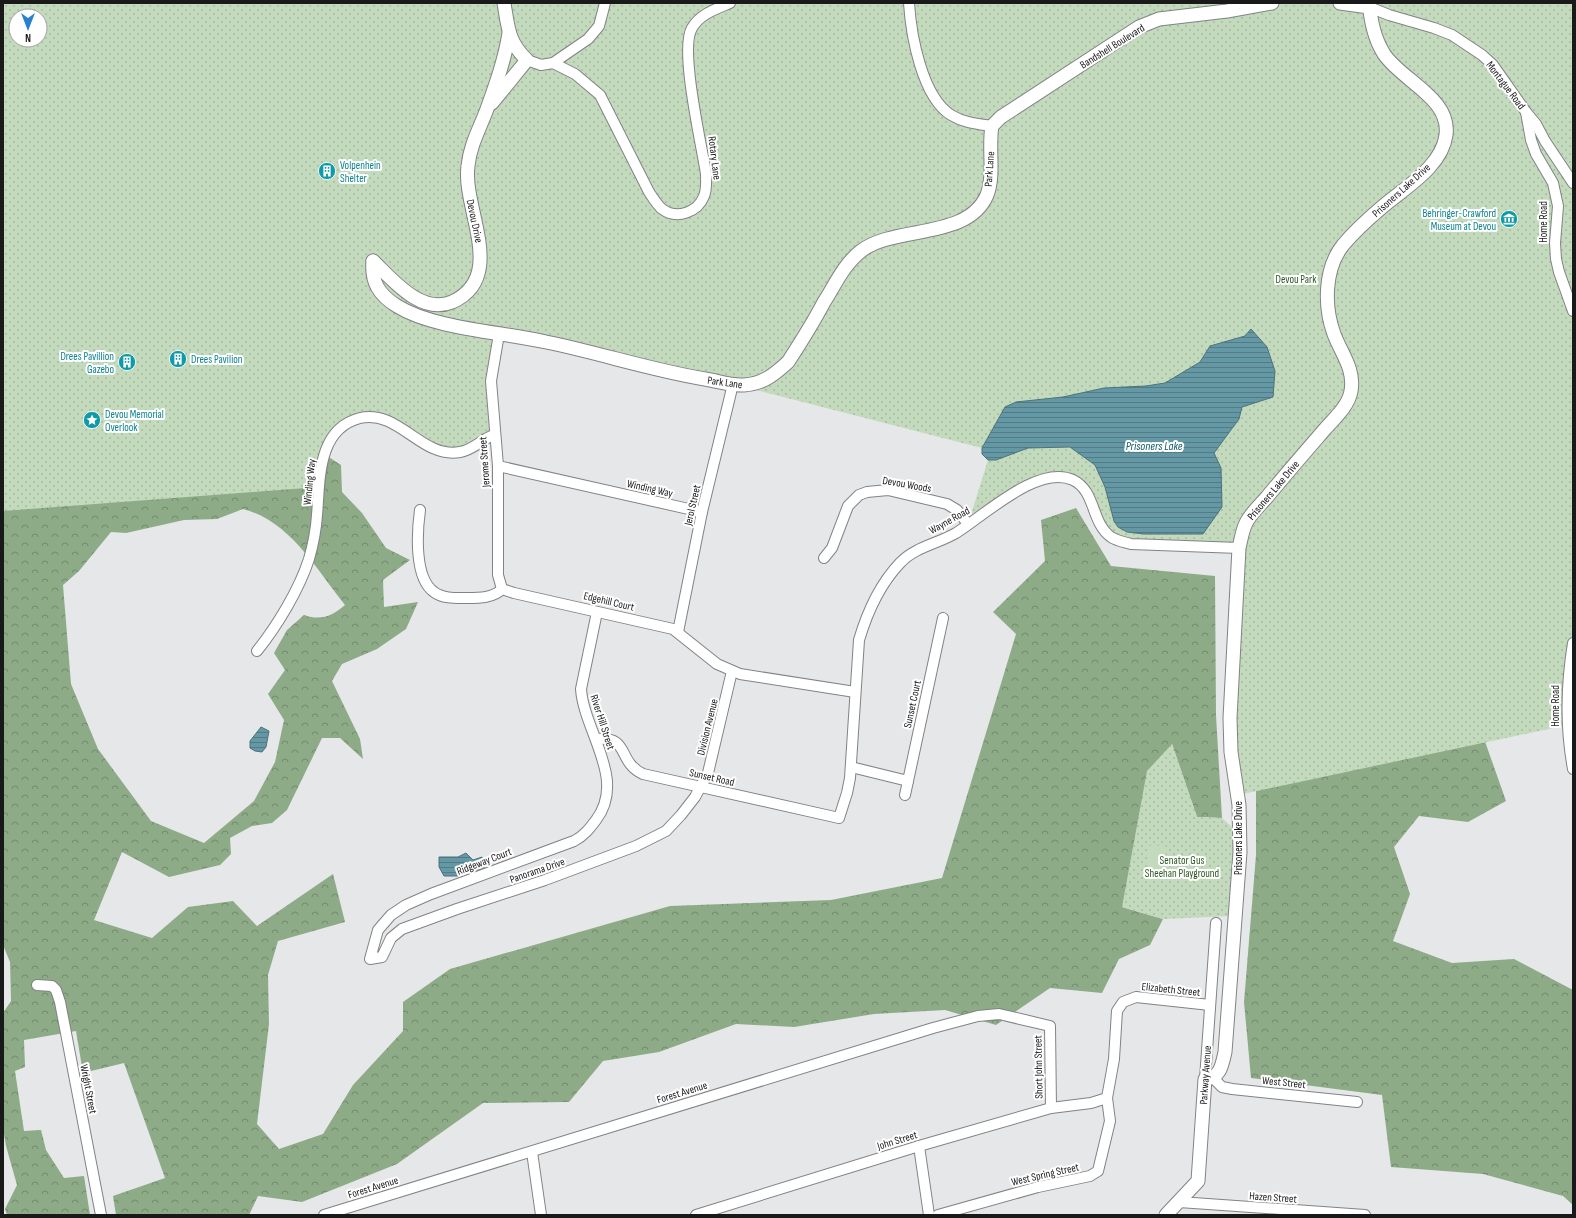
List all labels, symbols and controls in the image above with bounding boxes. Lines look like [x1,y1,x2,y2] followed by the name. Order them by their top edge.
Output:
[8,8,48,48] north arrow
[1078,21,1147,71] street label: Bandshell Boulevard
[25,31,31,44] text: N
[1483,59,1528,112] street label: Montague Road
[705,136,724,181] street label: Rotary Lane
[982,151,997,187] street label: Park Lane
[340,159,381,185] place label: Volpenhein Shelter
[317,161,337,181] building icon: Volpenhein Shelter
[1370,161,1433,220] street label: Prisoners Lake Drive
[464,198,485,244] street label: Devou Drive
[1537,201,1550,243] street label: Home Road
[1422,207,1496,233] place label: Behringer-Crawford Museum at Devou
[1499,209,1519,229] museum icon: Behringer-Crawford Museum at Devou
[1276,273,1317,286] park label: Devou Park
[168,349,188,369] building icon: Drees Pavilion
[60,350,114,376] place label: Drees Pavillion Gazebo
[117,352,137,372] building icon: Drees Pavillion Gazebo
[191,353,243,366] place label: Drees Pavilion
[707,374,743,391] street label: Park Lane
[105,408,164,434] place label: Devou Memorial Overlook
[82,410,102,430] place icon: Devou Memorial Overlook
[476,436,493,489] street label: Jerome Street
[1126,439,1183,454] water label: Prisoners Lake
[301,457,318,506] street label: Winding Way
[1245,458,1302,523] street label: Prisoners Lake Drive
[881,474,932,495] street label: Devou Woods
[626,477,675,500] street label: Winding Way
[681,483,704,528] street label: Jerol Street
[927,504,972,537] street label: Wayne Road
[582,589,636,614] street label: Edgehill Court
[901,678,924,729] street label: Sunset Court
[1549,685,1562,727] street label: Home Road
[587,693,618,752] street label: River Hill Street
[694,698,721,757] street label: Division Avenue
[688,766,736,789] street label: Sunset Road
[1232,801,1245,875] street label: Prisoners Lake Drive
[455,845,514,878] street label: Ridgeway Court
[1145,854,1220,880] park label: Senator Gus Sheehan Playground
[508,855,566,886] street label: Panorama Drive
[1141,980,1202,999] street label: Elizabeth Street
[1031,1034,1046,1099] street label: Short John Street
[1197,1045,1214,1105] street label: Parkway Avenue
[77,1063,100,1115] street label: Wright Street
[1262,1074,1307,1091] street label: West Street
[655,1079,709,1106] street label: Forest Avenue
[875,1128,919,1153] street label: John Street
[1010,1160,1081,1189] street label: West Spring Street
[346,1174,400,1201] street label: Forest Avenue
[1249,1189,1298,1206] street label: Hazen Street

